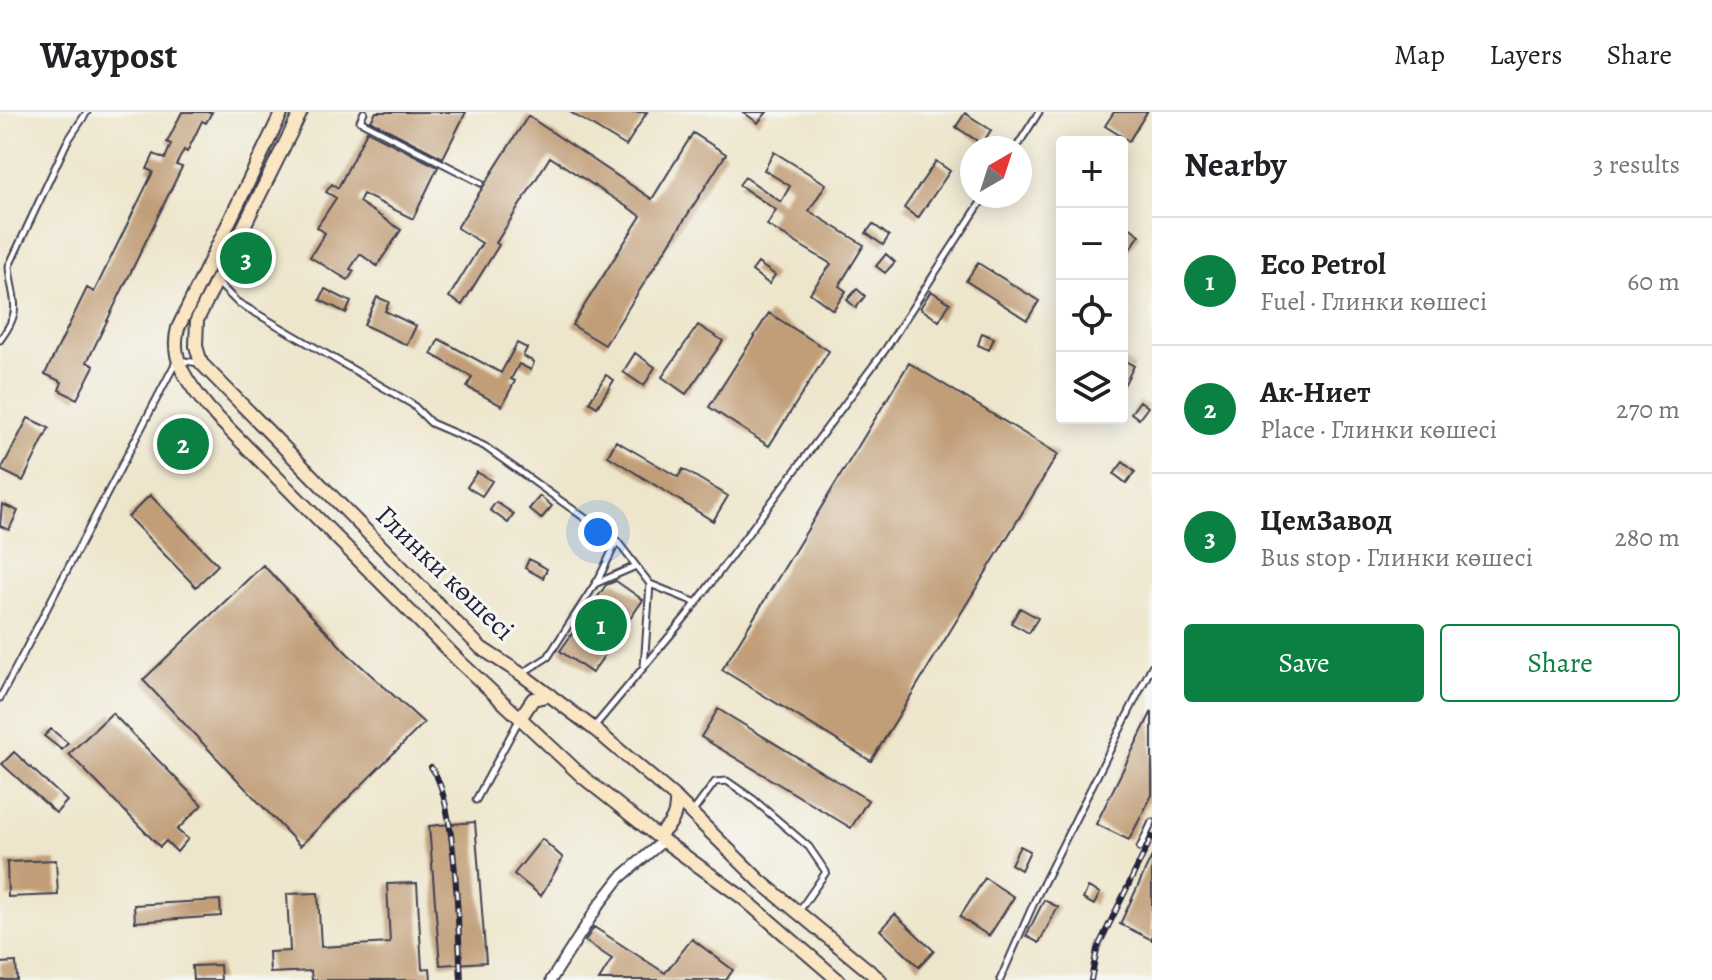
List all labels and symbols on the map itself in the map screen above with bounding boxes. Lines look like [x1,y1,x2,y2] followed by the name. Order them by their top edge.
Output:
[960,136,1032,208] north arrow
[220,228,272,288] pin: 3
[157,414,209,474] pin: 2
[367,497,523,649] street label: Глинки көшесі
[578,512,618,552] your location
[575,595,627,655] pin: 1

